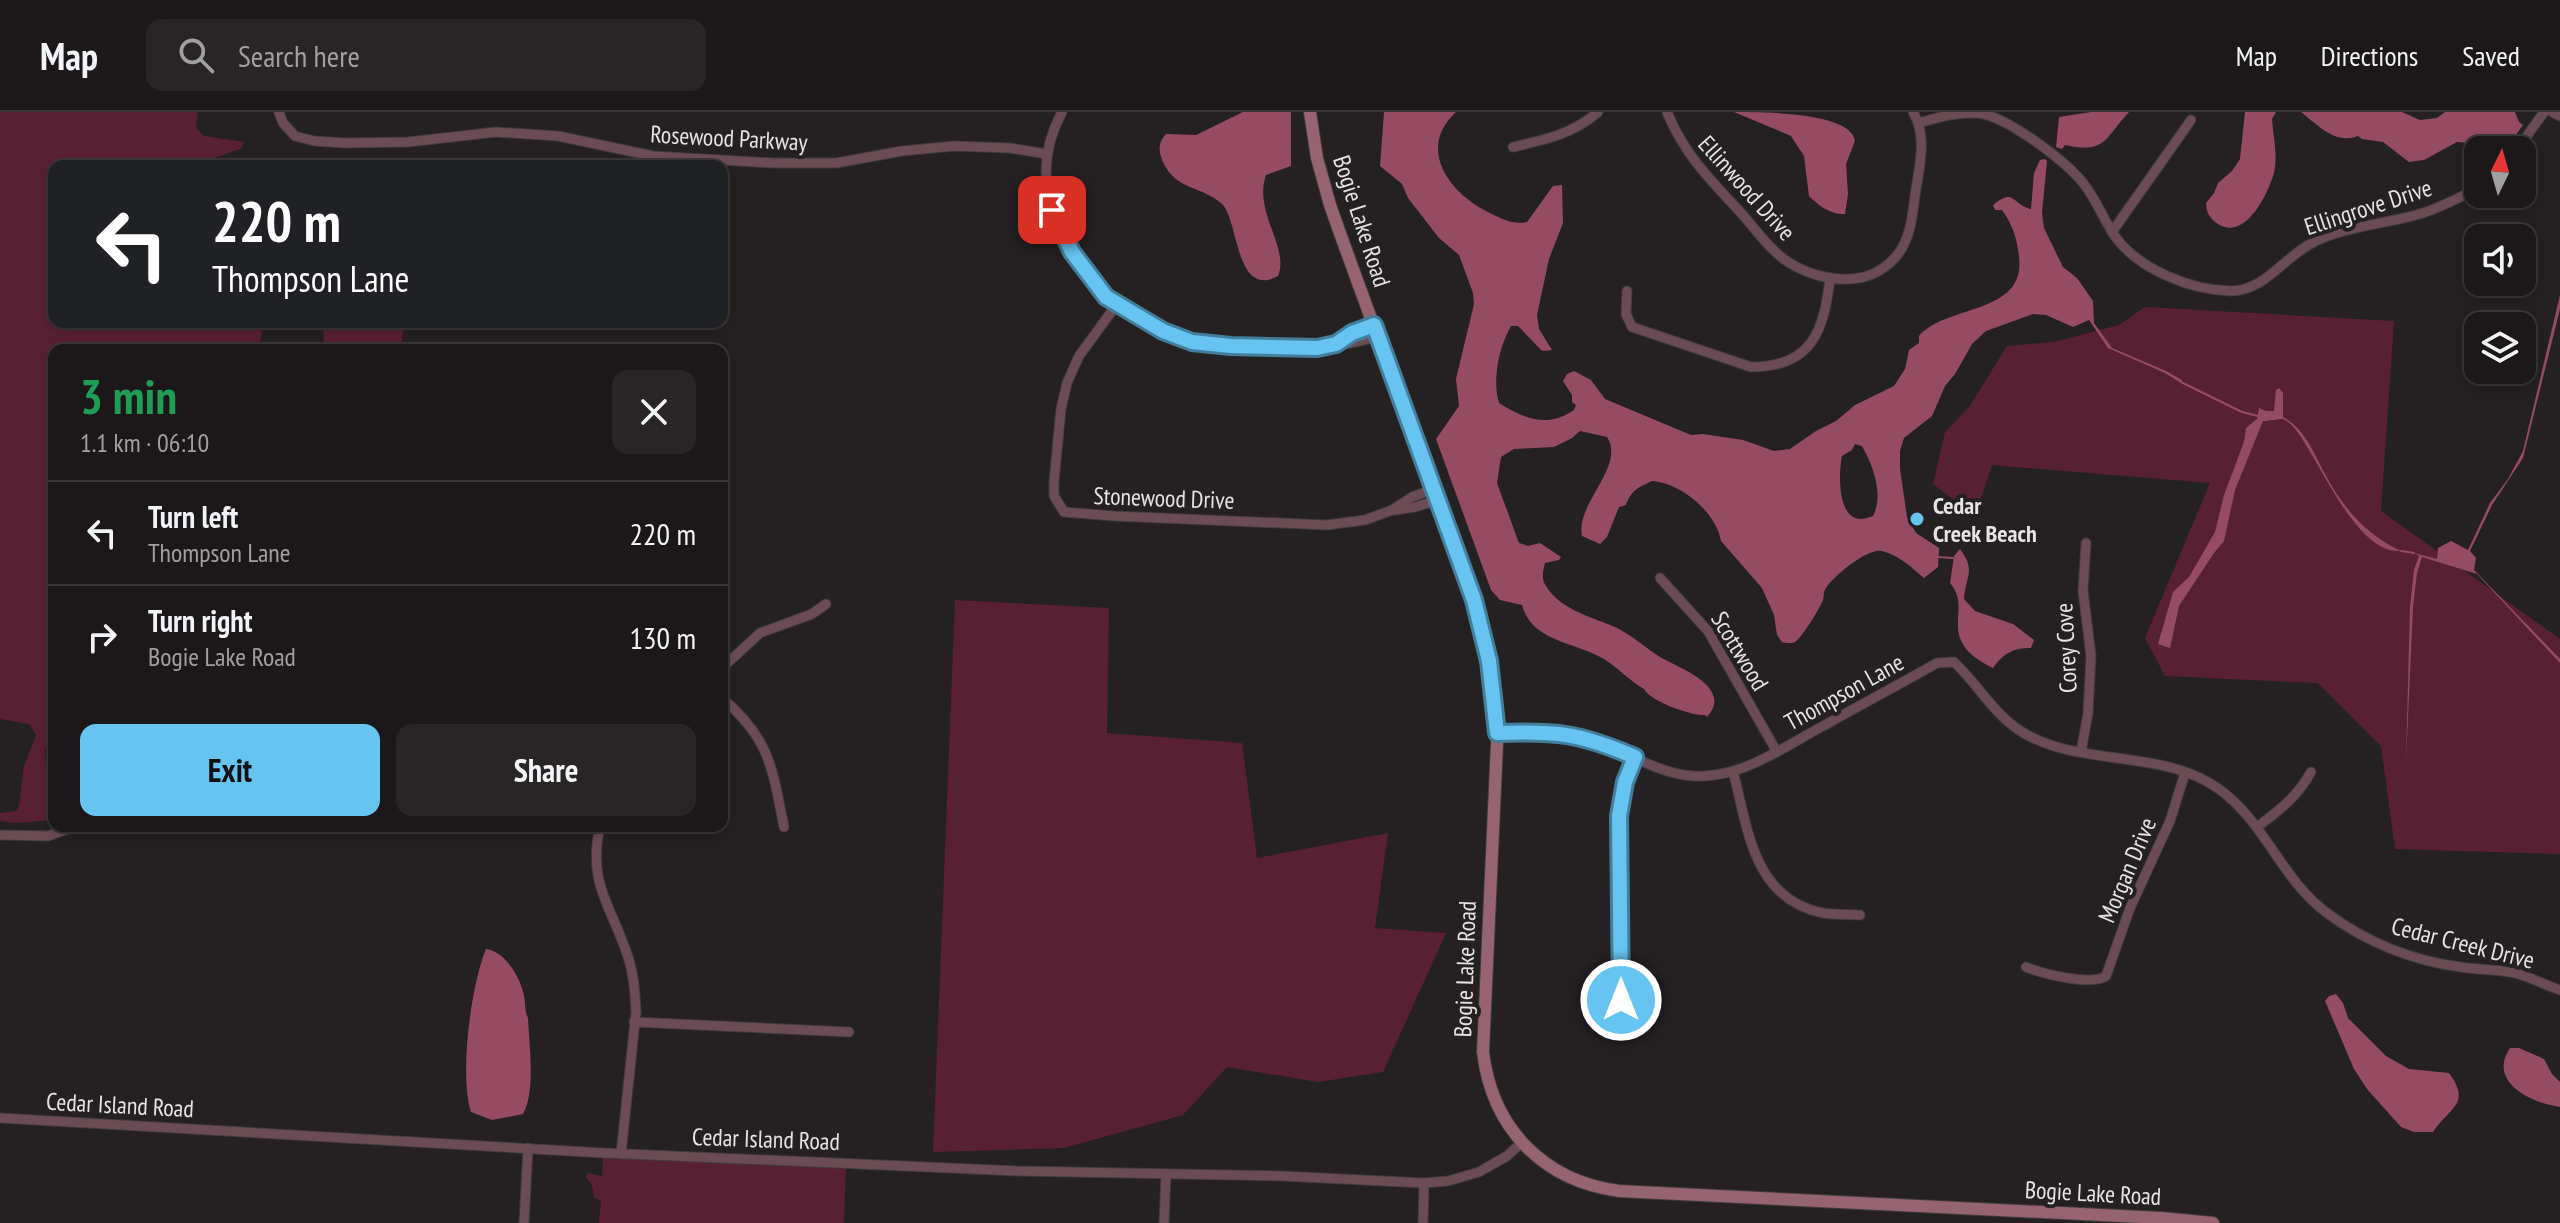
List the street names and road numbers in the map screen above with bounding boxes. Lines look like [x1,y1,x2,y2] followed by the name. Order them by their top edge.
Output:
[650,118,808,158] street label: Rosewood Parkway
[1692,129,1802,247] street label: Ellinwood Drive
[1326,151,1398,291] street label: Bogie Lake Road
[2300,172,2436,242] street label: Ellingrove Drive
[1093,480,1235,516] street label: Stonewood Drive
[2048,602,2084,694] street label: Corey Cove
[1704,606,1776,696] street label: Scottwood
[1779,647,1909,737] street label: Thompson Lane
[2091,813,2163,927] street label: Morgan Drive
[1447,900,1483,1038] street label: Bogie Lake Road
[2388,910,2538,976] street label: Cedar Creek Drive
[45,1086,195,1124] street label: Cedar Island Road
[692,1121,840,1157] street label: Cedar Island Road
[2024,1174,2162,1212] street label: Bogie Lake Road

